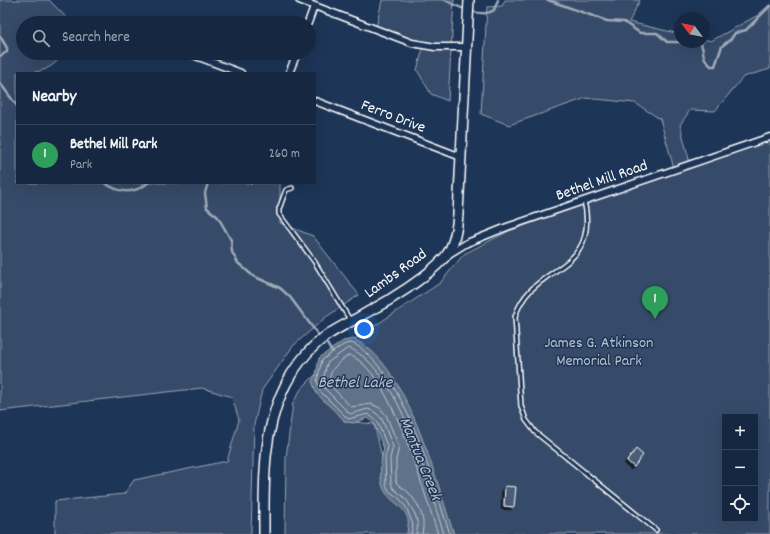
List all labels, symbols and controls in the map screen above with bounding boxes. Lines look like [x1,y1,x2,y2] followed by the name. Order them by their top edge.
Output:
[674,12,710,48] north arrow
[16,16,316,60] search box
[30,27,52,49] icon: search
[62,27,130,49] text: Search here
[32,86,76,110] text: Nearby
[357,94,429,140] street label: Ferro Drive
[70,134,157,156] text: Bethel Mill Park
[44,145,46,164] text: 1
[269,145,300,164] text: 260 m
[553,155,651,207] street label: Bethel Mill Road
[70,156,92,175] text: Park
[360,243,432,305] street label: Lambs Road
[642,286,668,319] pin: 1
[354,319,374,339] your location
[545,332,653,373] park label: James G. Atkinson Memorial Park
[318,372,394,396] water label: Bethel Lake
[391,414,447,506] water label: Mantua Creek
[722,414,758,522] map controls
[722,414,758,450] button: +
[722,450,758,486] button: −
[722,486,758,522] button: locate

